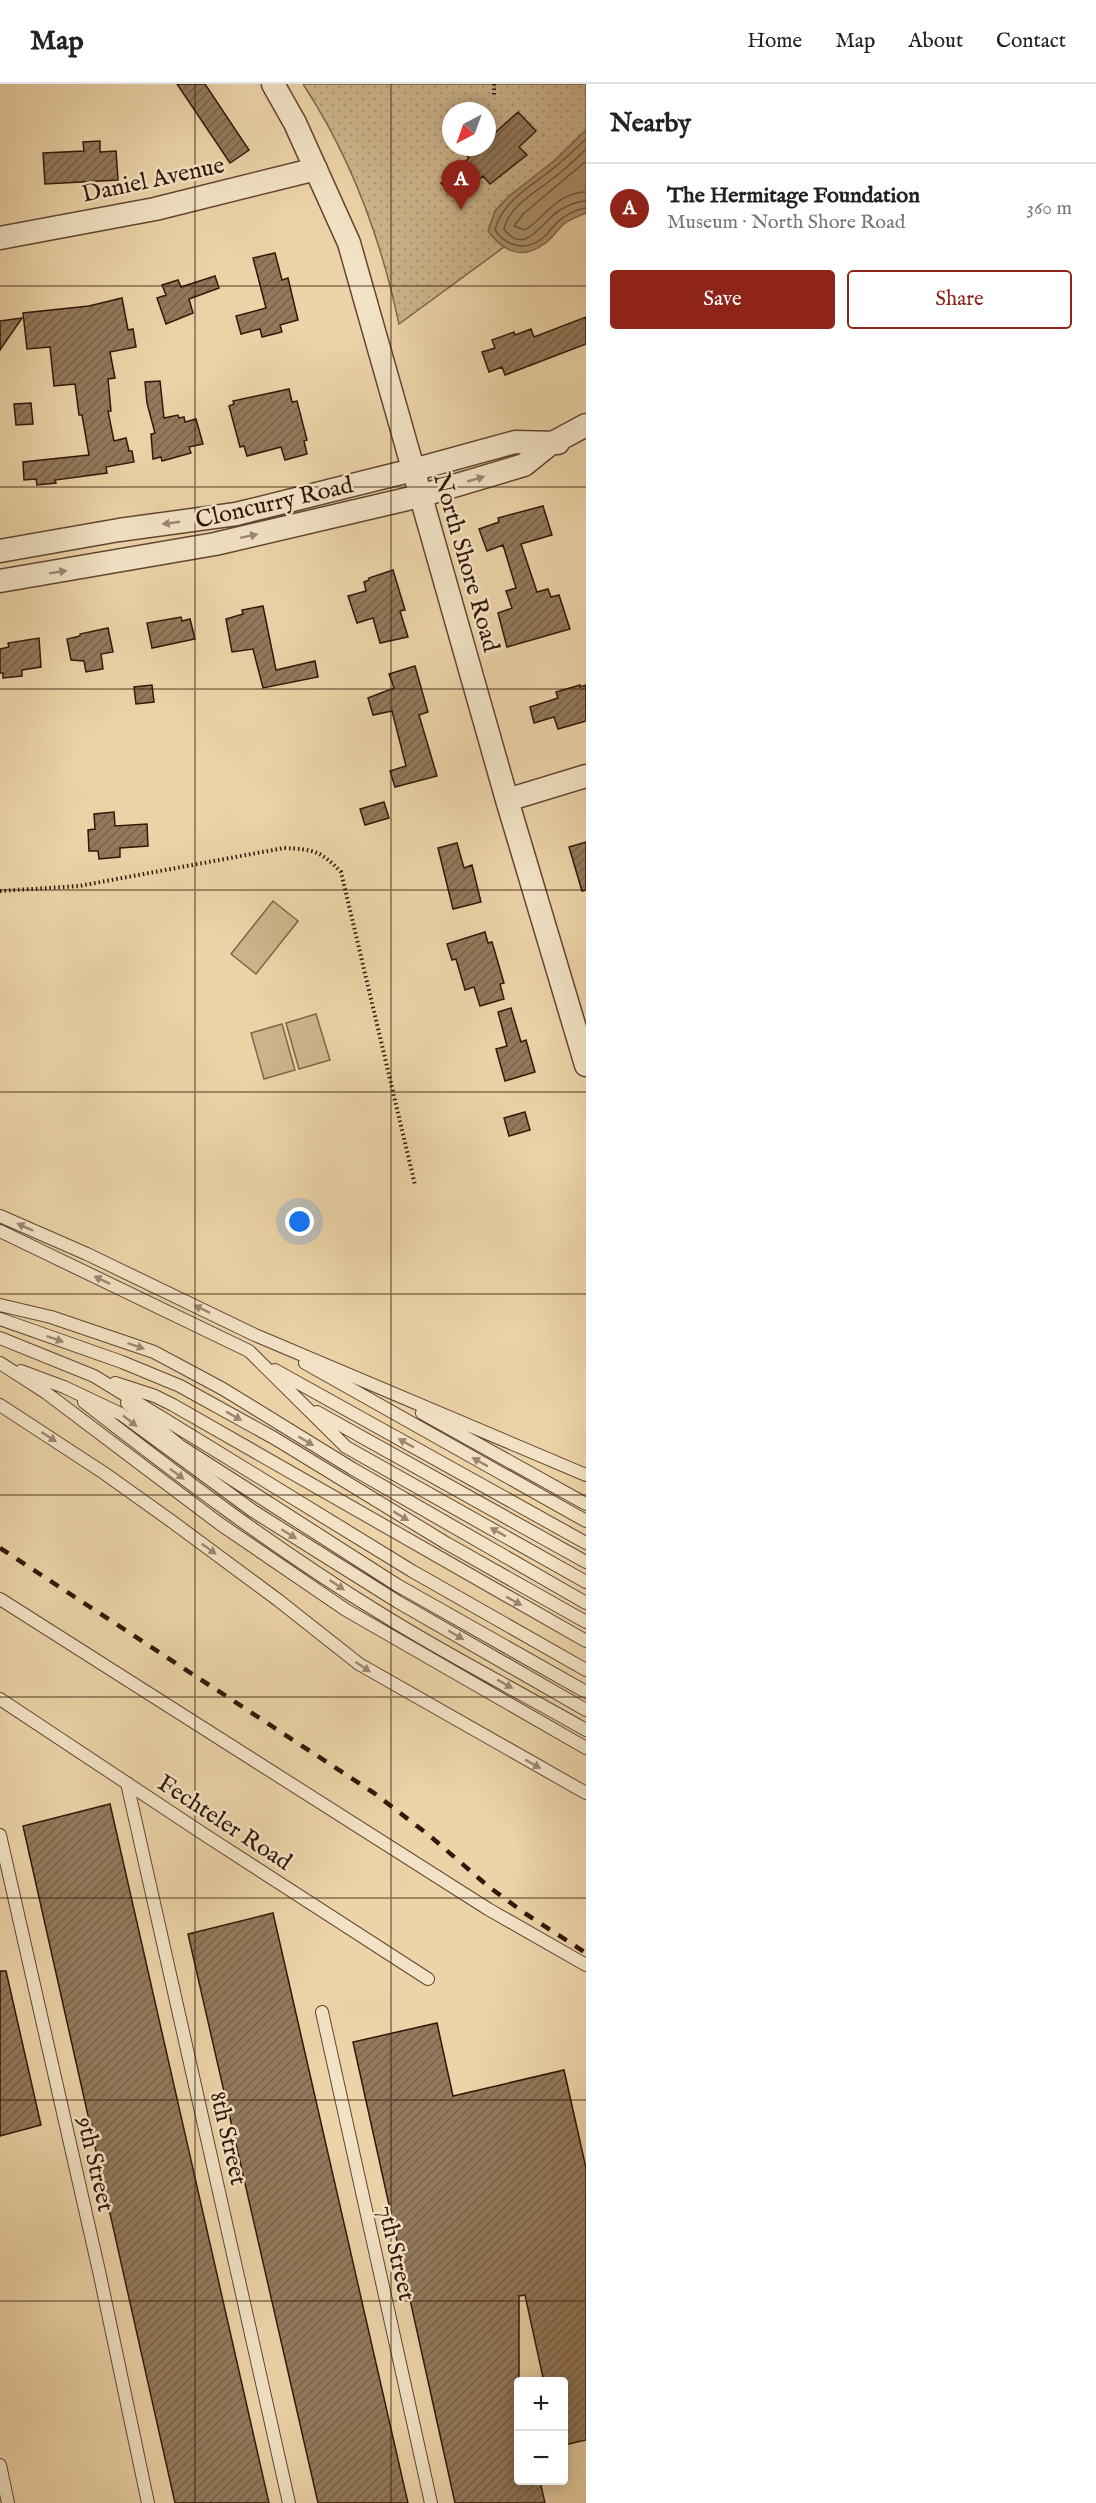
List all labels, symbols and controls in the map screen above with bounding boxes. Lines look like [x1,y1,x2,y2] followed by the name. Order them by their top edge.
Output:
[30,24,84,59] text: Map
[747,28,802,55] text: Home
[835,28,875,55] text: Map
[908,28,963,55] text: About
[996,28,1066,55] text: Contact
[442,102,496,156] north arrow
[610,107,691,140] text: Nearby
[79,150,227,211] street label: Daniel Avenue
[442,160,480,210] pin: A
[667,182,920,210] text: The Hermitage Foundation
[623,196,636,221] text: A
[1026,196,1072,221] text: 360 m
[667,210,905,235] text: Museum · North Shore Road
[610,270,835,329] button: Save
[847,270,1072,329] button: Share
[425,469,506,656] street label: North Shore Road
[192,470,356,537] street label: Cloncurry Road
[467,474,485,483] one-way arrow
[162,518,181,528] one-way arrow
[240,531,259,541] one-way arrow
[48,567,67,576] one-way arrow
[285,1207,314,1236] your location
[16,1222,34,1232] one-way arrow
[93,1276,110,1285] one-way arrow
[194,1305,211,1314] one-way arrow
[46,1334,64,1344] one-way arrow
[127,1342,145,1352] one-way arrow
[226,1410,242,1421] one-way arrow
[122,1415,138,1428] one-way arrow
[41,1431,57,1442] one-way arrow
[298,1435,315,1446] one-way arrow
[397,1438,414,1448] one-way arrow
[472,1456,488,1467] one-way arrow
[168,1468,184,1480] one-way arrow
[393,1510,409,1521] one-way arrow
[490,1528,507,1538] one-way arrow
[281,1529,297,1540] one-way arrow
[201,1542,216,1554] one-way arrow
[329,1579,345,1590] one-way arrow
[506,1596,523,1606] one-way arrow
[448,1630,464,1641] one-way arrow
[355,1661,371,1673] one-way arrow
[497,1679,514,1689] one-way arrow
[525,1759,542,1769] one-way arrow
[151,1768,297,1878] street label: Fechteler Road
[202,2088,253,2188] street label: 8th Street
[68,2113,120,2215] street label: 9th Street
[370,2203,422,2304] street label: 7th Street
[514,2377,568,2485] map controls
[514,2377,568,2431] button: +
[514,2431,568,2485] button: −

